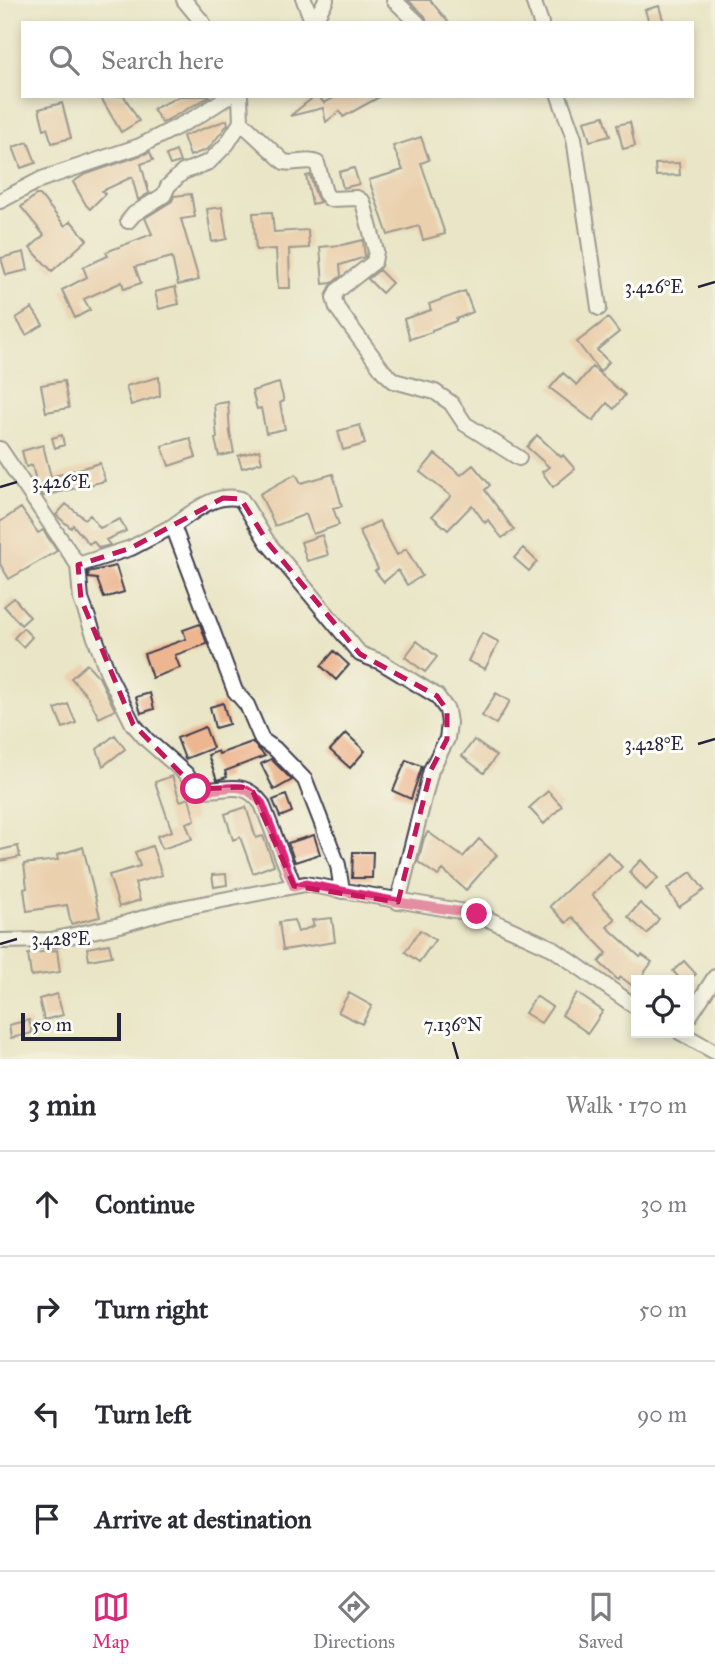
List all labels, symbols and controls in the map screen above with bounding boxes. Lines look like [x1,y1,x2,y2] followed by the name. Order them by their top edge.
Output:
[21,21,694,98] search box
[45,41,83,79] icon: search
[101,44,224,76] text: Search here
[625,276,683,298] text: 3.426°E
[32,471,90,493] text: 3.426°E
[625,733,684,755] text: 3.428°E
[180,773,211,804] route start
[461,898,492,929] route end
[32,928,91,950] text: 3.428°E
[631,975,694,1038] map controls
[631,975,694,1038] button: locate
[21,1010,121,1042] scale bar
[32,1013,72,1036] text: 50 m
[424,1014,482,1036] text: 7.136°N
[28,1087,96,1123] text: 3 min
[566,1091,687,1119] text: Walk · 170 m
[28,1185,66,1223] icon: ahead
[95,1188,195,1220] text: Continue
[640,1190,687,1218] text: 30 m
[28,1290,66,1328] icon: right
[95,1293,208,1325] text: Turn right
[639,1295,687,1323] text: 50 m
[28,1395,66,1433] icon: left
[95,1398,191,1430] text: Turn left
[637,1400,687,1428] text: 90 m
[28,1500,66,1538] icon: arrive
[95,1503,312,1535] text: Arrive at destination
[92,1588,130,1653] tab: Map
[313,1588,395,1653] tab: Directions
[578,1588,623,1653] tab: Saved

